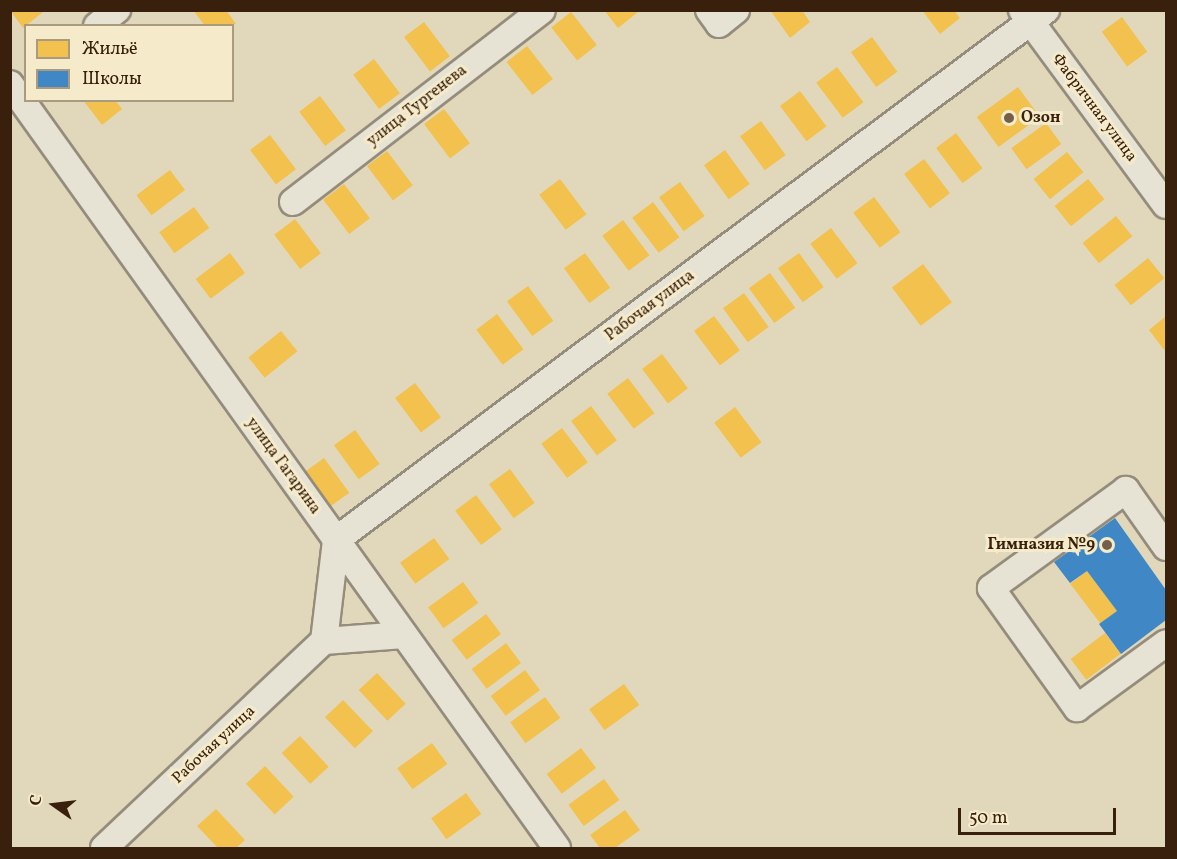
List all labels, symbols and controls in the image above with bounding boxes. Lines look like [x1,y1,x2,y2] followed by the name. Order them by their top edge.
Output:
[24,24,234,102] legend
[82,37,138,62] text: Жильё
[1047,50,1141,166] street label: Фабричная улица
[363,61,471,151] street label: улица Тургенева
[82,67,142,92] text: Школы
[1021,108,1060,128] place label: Озон
[1002,111,1016,125] marker: Озон
[602,266,698,346] street label: Рабочая улица
[241,414,325,518] street label: улица Гагарина
[987,535,1095,555] place label: Гимназия №9
[1100,538,1114,552] marker: Гимназия №9
[168,702,260,788] street label: Рабочая улица
[24,775,84,835] north arrow
[25,793,48,808] text: С
[961,796,1118,834] scale bar
[969,806,1008,831] text: 50 m

